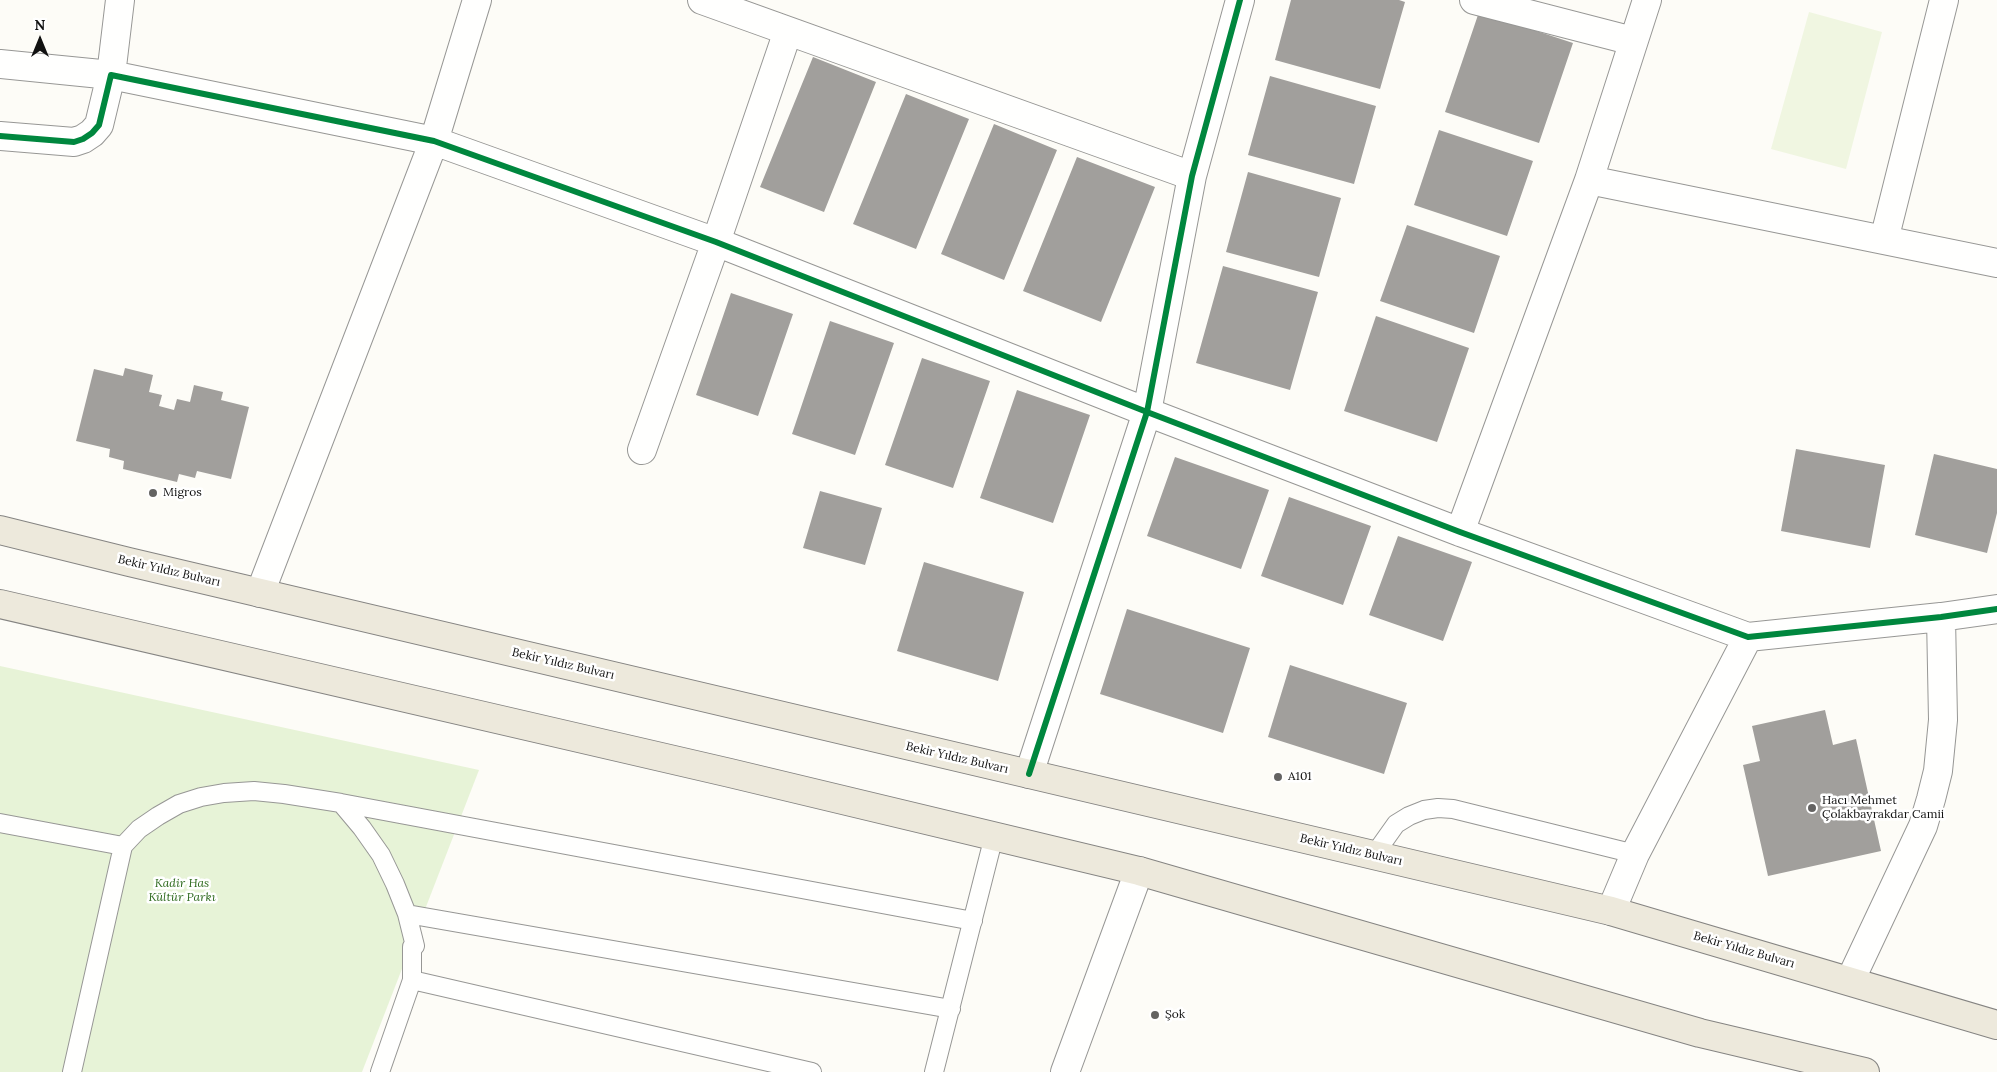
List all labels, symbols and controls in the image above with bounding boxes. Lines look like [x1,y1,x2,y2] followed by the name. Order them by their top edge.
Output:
[15,15,65,65] north arrow
[35,16,45,34] text: N
[163,486,202,500] place label: Migros
[147,487,159,499] marker: Migros
[116,552,222,590] street label: Bekir Yıldız Bulvarı
[510,645,616,683] street label: Bekir Yıldız Bulvarı
[904,739,1010,777] street label: Bekir Yıldız Bulvarı
[1288,770,1312,784] place label: A101
[1272,771,1284,783] marker: A101
[1822,794,1944,822] place label: Hacı Mehmet Çolakbayrakdar Camii
[1806,802,1818,814] marker: Hacı Mehmet Çolakbayrakdar Camii
[1298,831,1404,869] street label: Bekir Yıldız Bulvarı
[148,877,216,905] park label: Kadir Has Kültür Parkı
[1692,929,1796,971] street label: Bekir Yıldız Bulvarı
[1165,1008,1185,1022] place label: Şok
[1149,1009,1161,1021] marker: Şok

